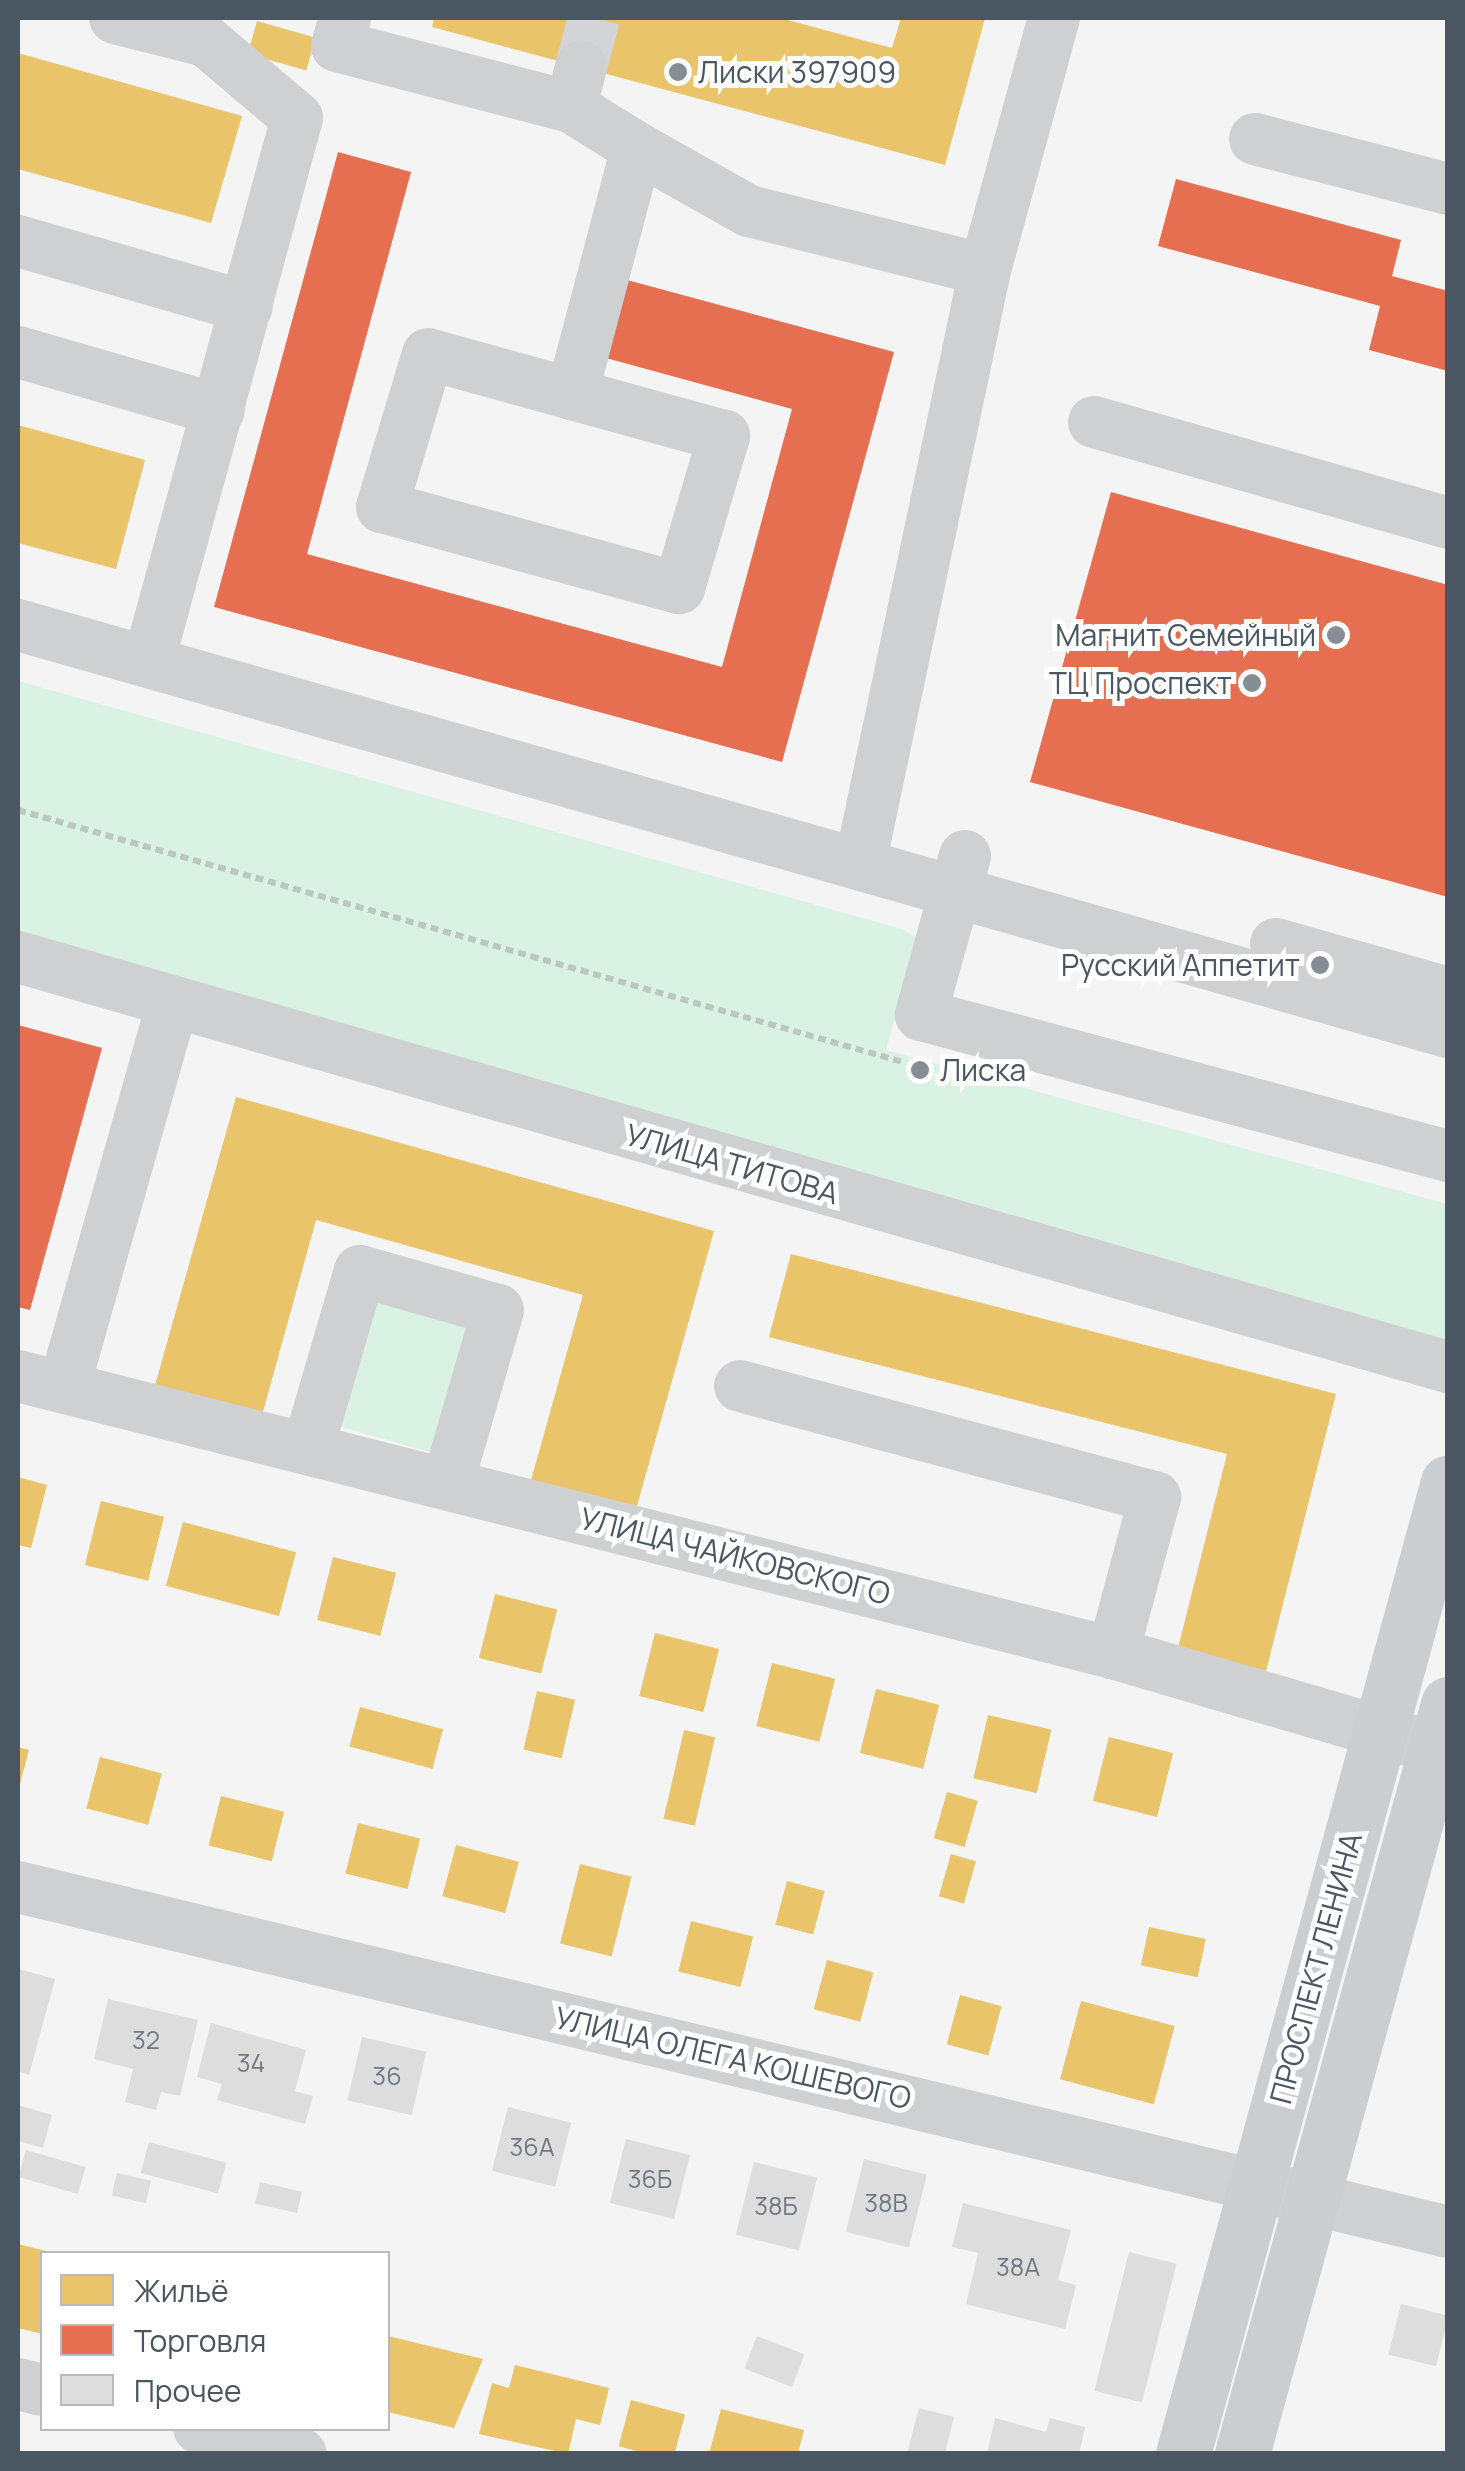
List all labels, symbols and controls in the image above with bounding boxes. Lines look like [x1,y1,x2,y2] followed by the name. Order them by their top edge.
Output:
[698,54,896,90] place label: Лиски 397909
[667,61,689,83] marker: Лиски 397909
[1055,617,1316,653] place label: Магнит Семейный
[1325,624,1347,646] marker: Магнит Семейный
[1049,665,1232,701] place label: ТЦ Проспект
[1241,672,1263,694] marker: ТЦ Проспект
[1061,947,1300,983] place label: Русский Аппетит
[1309,954,1331,976] marker: Русский Аппетит
[940,1052,1026,1088] place label: Лиска
[909,1059,931,1081] marker: Лиска
[621,1116,843,1212] street label: УЛИЦА ТИТОВА
[576,1500,894,1612] street label: УЛИЦА ЧАЙКОВСКОГО
[1262,1828,1370,2108] street label: ПРОСПЕКТ ЛЕНИНА
[551,1999,915,2117] street label: УЛИЦА ОЛЕГА КОШЕВОГО
[132,2025,160,2055] house number: 32
[237,2048,265,2078] house number: 34
[372,2061,402,2091] house number: 36
[509,2132,555,2162] house number: 36А
[628,2164,672,2194] house number: 36Б
[864,2188,908,2218] house number: 38В
[754,2191,798,2221] house number: 38Б
[40,2251,390,2431] legend
[996,2252,1040,2282] house number: 38А
[134,2270,229,2311] text: Жильё
[134,2320,266,2361] text: Торговля
[134,2370,242,2411] text: Прочее

